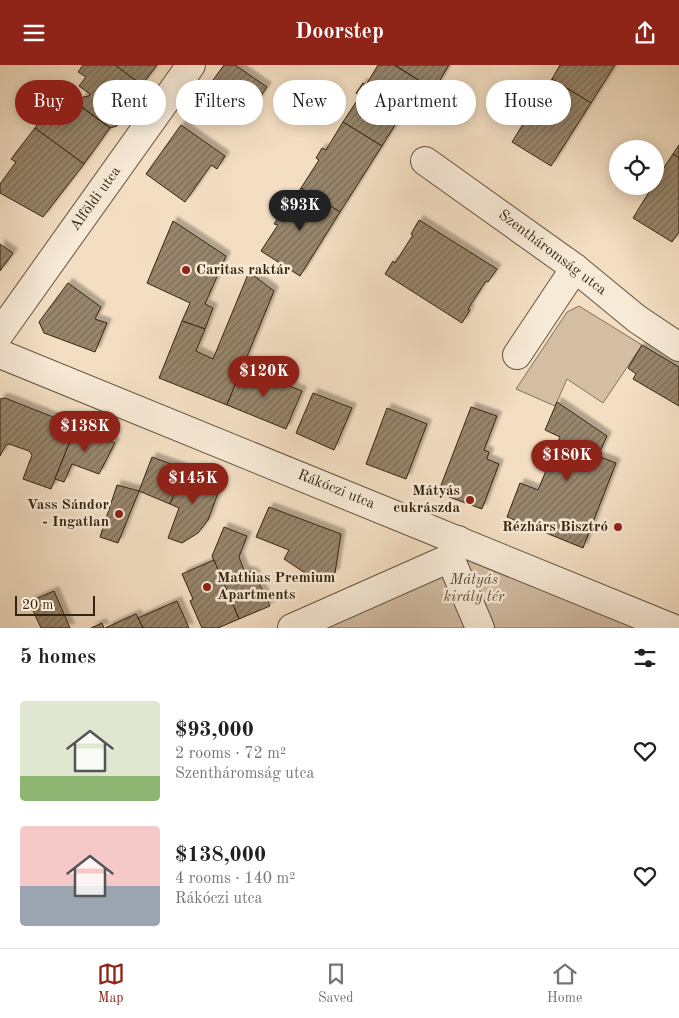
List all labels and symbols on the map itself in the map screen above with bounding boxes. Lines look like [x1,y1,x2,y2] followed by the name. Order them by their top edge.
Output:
[68,164,125,234] street label: Alföldi utca
[270,189,330,232] pin: $93K
[495,208,609,299] street label: Szentháromság utca
[196,263,291,278] place label: Caritas raktár
[180,264,192,276] marker: Caritas raktár
[229,355,299,398] pin: $120K
[50,411,120,453] pin: $138K
[532,439,602,482] pin: $180K
[158,463,228,505] pin: $145K
[295,468,377,513] street label: Rákóczi utca
[393,484,460,516] place label: Mátyás cukrászda
[464,494,476,506] marker: Mátyás cukrászda
[27,498,109,530] place label: Vass Sándor - Ingatlan
[113,508,125,520] marker: Vass Sándor - Ingatlan
[502,520,608,535] place label: Rézhárs Bisztró
[612,521,624,533] marker: Rézhárs Bisztró
[217,571,335,603] place label: Mathias Premium Apartments
[444,573,505,605] park label: Mátyás király tér
[201,581,213,593] marker: Mathias Premium Apartments
[15,593,95,616] scale bar

